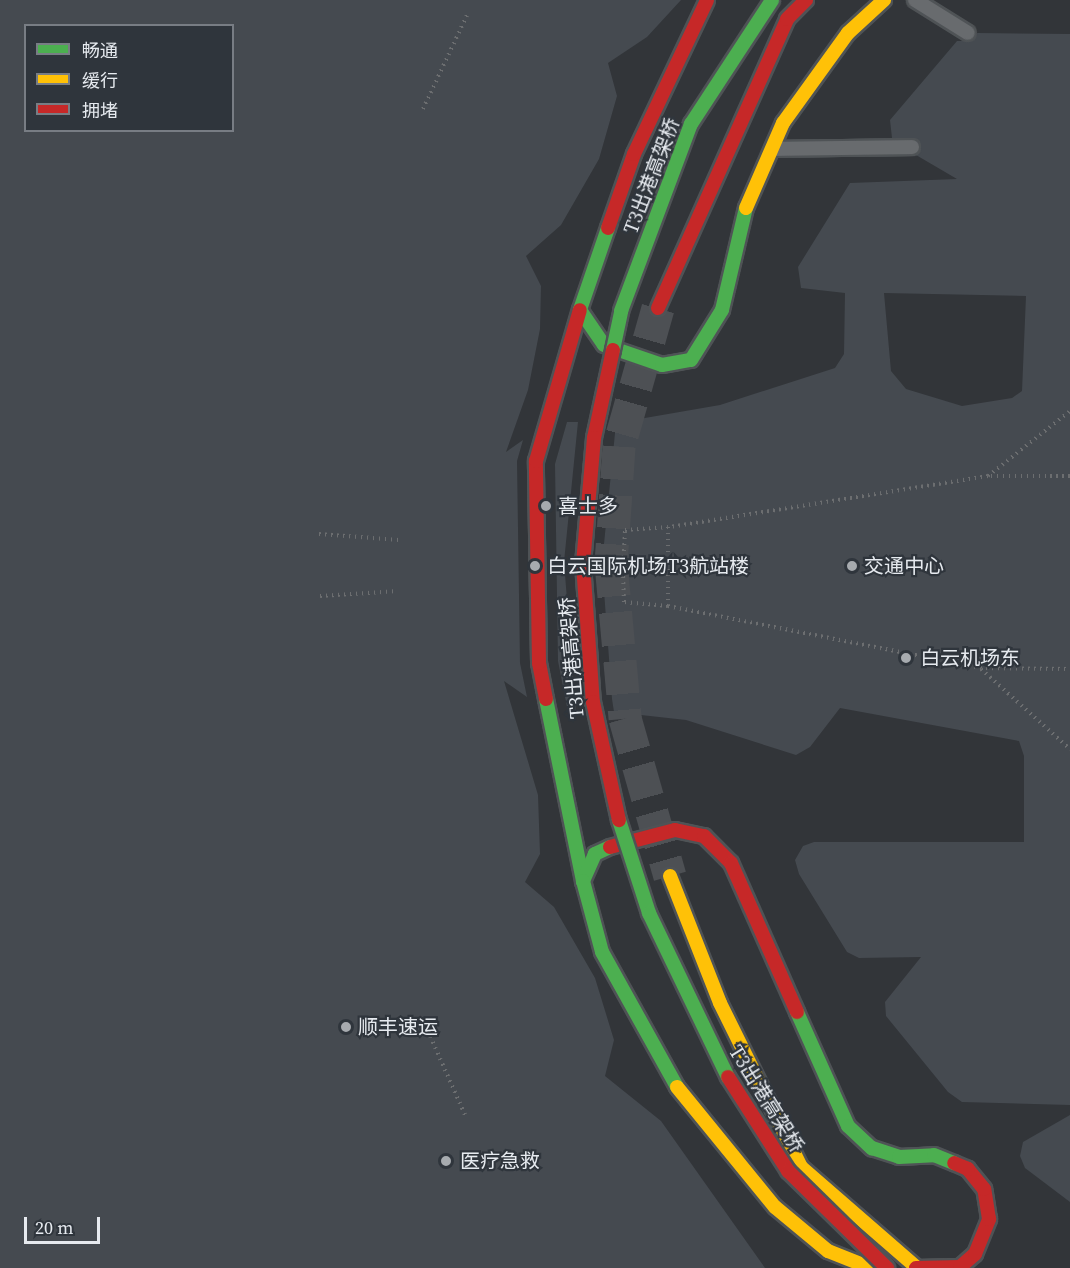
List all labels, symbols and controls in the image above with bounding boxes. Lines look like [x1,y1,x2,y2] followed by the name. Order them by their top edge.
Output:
[24,24,234,132] legend
[82,38,118,63] text: 畅通
[82,68,118,93] text: 缓行
[82,98,118,123] text: 拥堵
[619,115,685,237] street label: T3出港高架桥
[558,494,618,518] place label: 喜士多
[539,499,553,513] marker: 喜士多
[547,554,749,578] place label: 白云国际机场T3航站楼
[864,554,944,578] place label: 交通中心
[528,559,542,573] marker: 白云国际机场T3航站楼
[845,559,859,573] marker: 交通中心
[555,596,589,720] street label: T3出港高架桥
[920,646,1020,670] place label: 白云机场东
[897,649,915,667] marker: 白云机场东
[358,1015,438,1039] place label: 顺丰速运
[339,1020,353,1034] marker: 顺丰速运
[723,1041,809,1157] street label: T3出港高架桥
[460,1149,540,1173] place label: 医疗急救
[437,1152,455,1170] marker: 医疗急救
[27,1205,104,1243] scale bar
[35,1215,73,1240] text: 20 m

